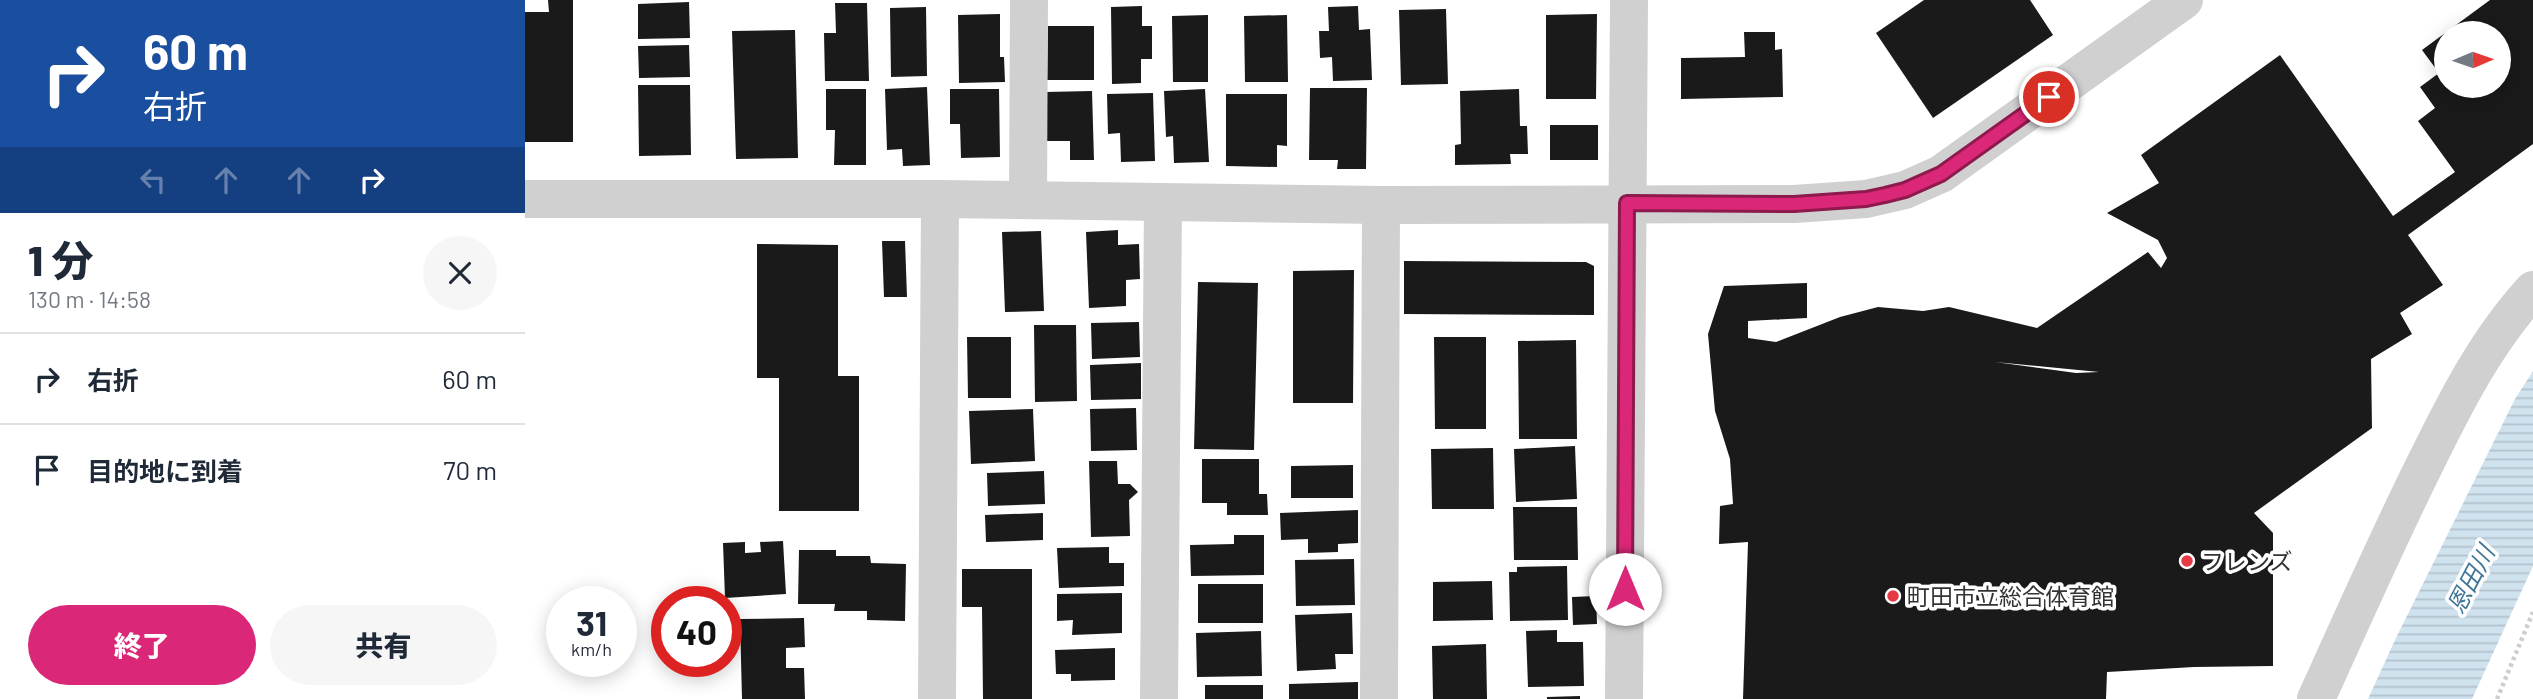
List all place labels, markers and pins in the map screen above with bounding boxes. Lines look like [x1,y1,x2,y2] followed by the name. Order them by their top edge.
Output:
[2019,67,2079,127] pin
[2201,547,2293,575] place label: フレンズ
[2179,553,2195,569] marker: フレンズ
[1907,582,2114,610] place label: 町田市立総合体育館
[1885,588,1901,604] marker: 町田市立総合体育館

